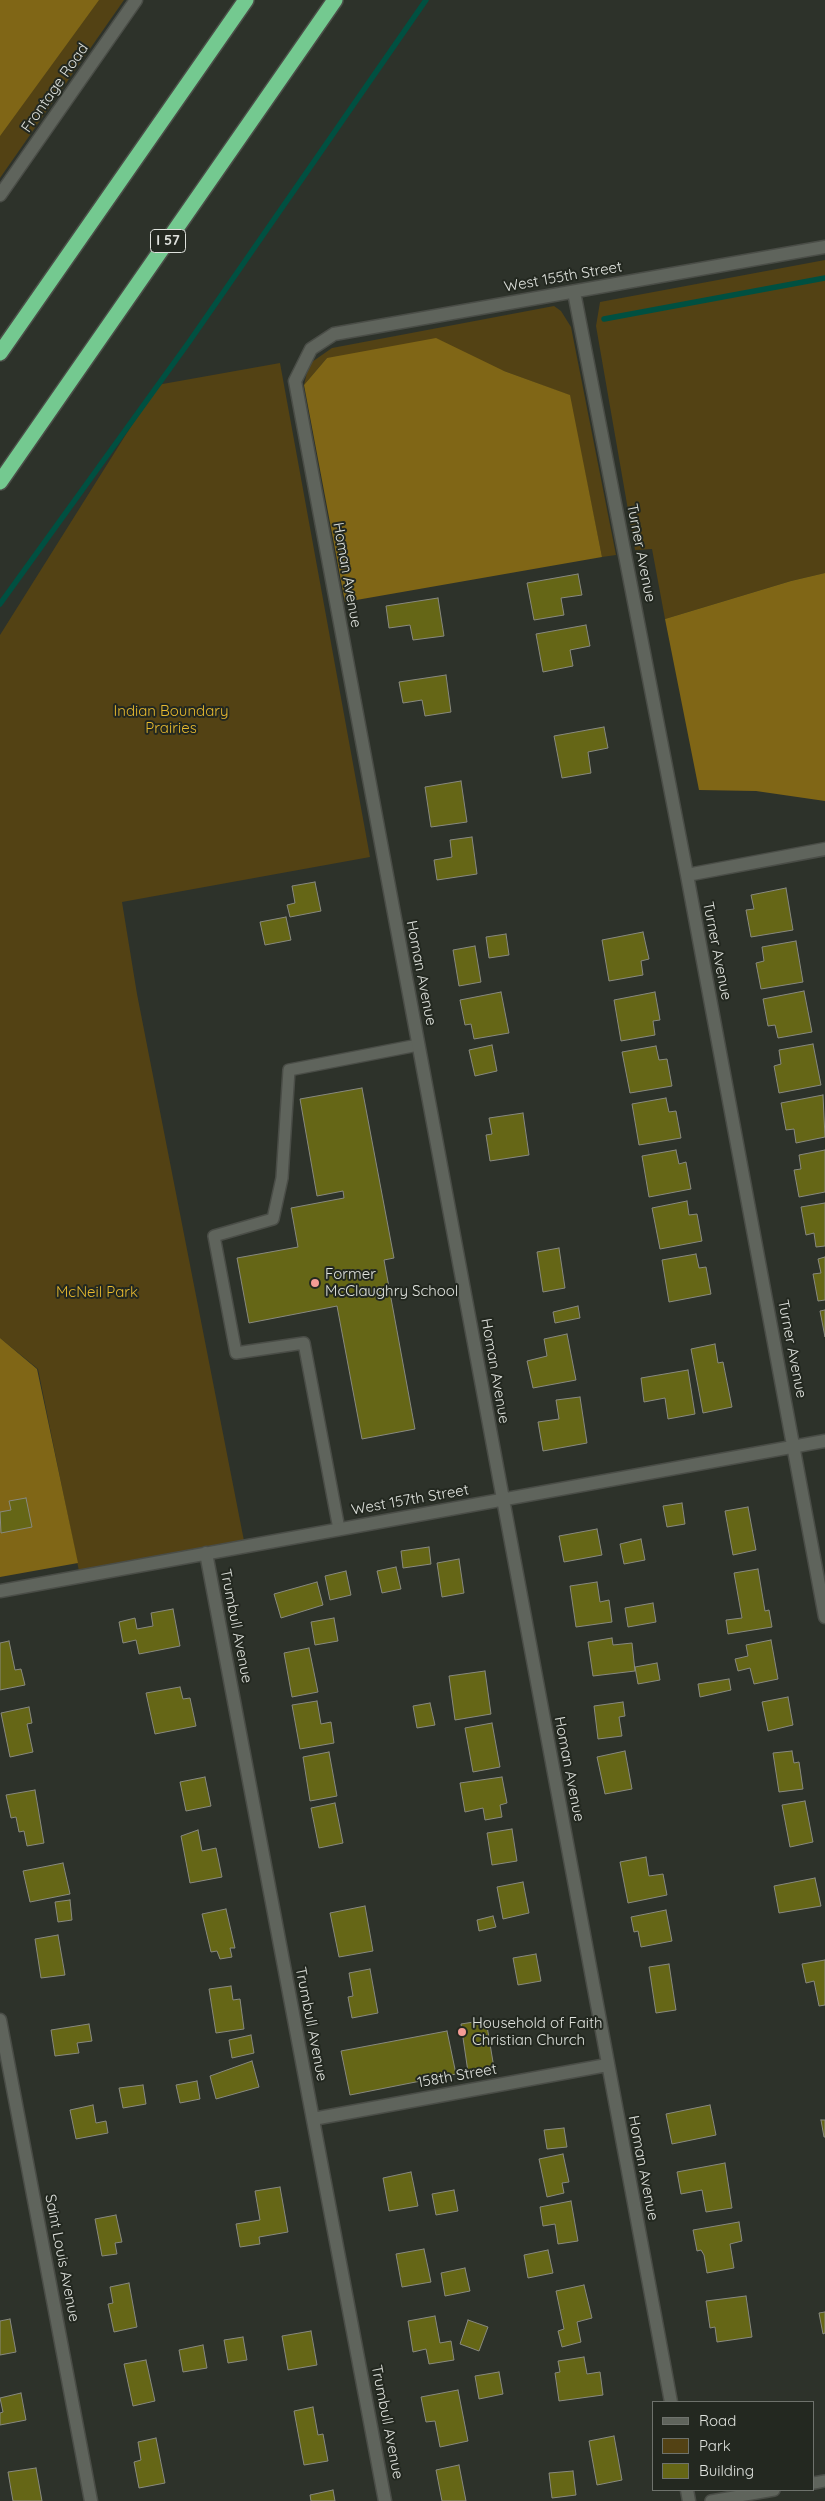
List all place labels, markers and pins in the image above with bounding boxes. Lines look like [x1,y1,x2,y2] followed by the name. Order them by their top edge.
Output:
[325,1265,458,1300] place label: Former McClaughry School
[309,1277,321,1289] marker: Former McClaughry School
[472,2014,603,2049] place label: Household of Faith Christian Church
[456,2026,468,2038] marker: Household of Faith Christian Church

